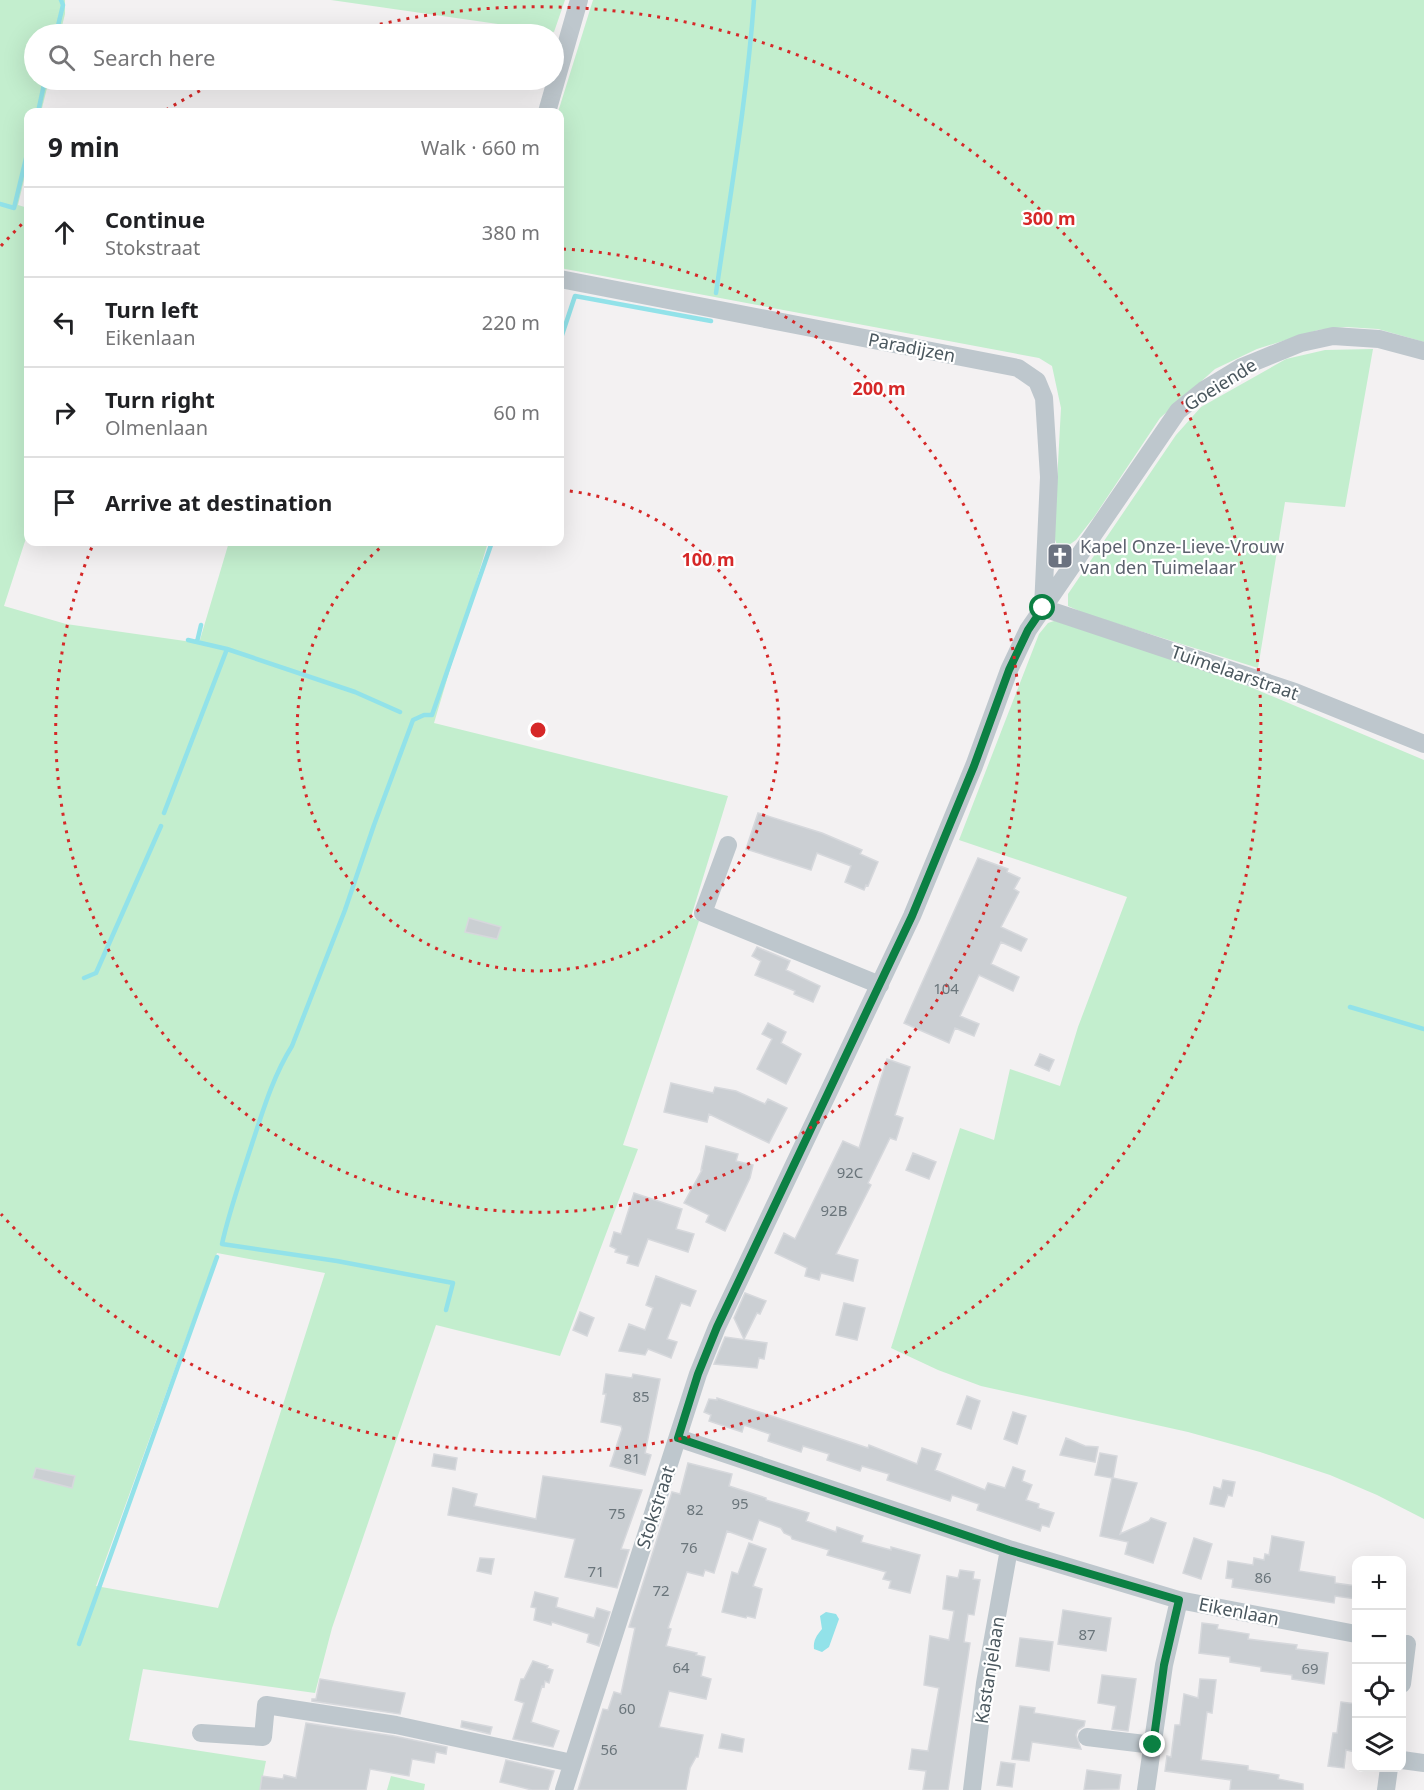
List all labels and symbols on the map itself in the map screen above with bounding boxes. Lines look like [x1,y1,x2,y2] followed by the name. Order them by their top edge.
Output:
[1022,206,1076,230] text: 300 m
[866,327,958,367] street label: Paradijzen
[1179,352,1261,416] street label: Goeiende
[852,376,906,400] text: 200 m
[1080,534,1284,579] place label: Kapel Onze-Lieve-Vrouw van den Tuimelaar
[1045,541,1075,571] church icon: Kapel Onze-Lieve-Vrouw van den Tuimelaar
[681,547,735,571] text: 100 m
[1029,594,1055,620] route start
[1168,639,1302,705] street label: Tuimelaarstraat
[528,720,548,740] centre of rings
[933,978,959,998] house number: 104
[837,1162,864,1182] house number: 92C
[821,1200,847,1220] house number: 92B
[632,1386,650,1406] house number: 85
[623,1448,641,1468] house number: 81
[630,1462,680,1551] street label: Stokstraat
[731,1493,749,1513] house number: 95
[686,1499,704,1519] house number: 82
[608,1503,626,1523] house number: 75
[680,1537,698,1557] house number: 76
[587,1561,605,1581] house number: 71
[1254,1567,1272,1587] house number: 86
[652,1580,670,1600] house number: 72
[1197,1591,1281,1631] street label: Eikenlaan
[969,1615,1009,1725] street label: Kastanjelaan
[1078,1624,1096,1644] house number: 87
[672,1657,690,1677] house number: 64
[1301,1658,1319,1678] house number: 69
[618,1698,636,1718] house number: 60
[1139,1731,1165,1757] route end
[600,1739,618,1759] house number: 56

